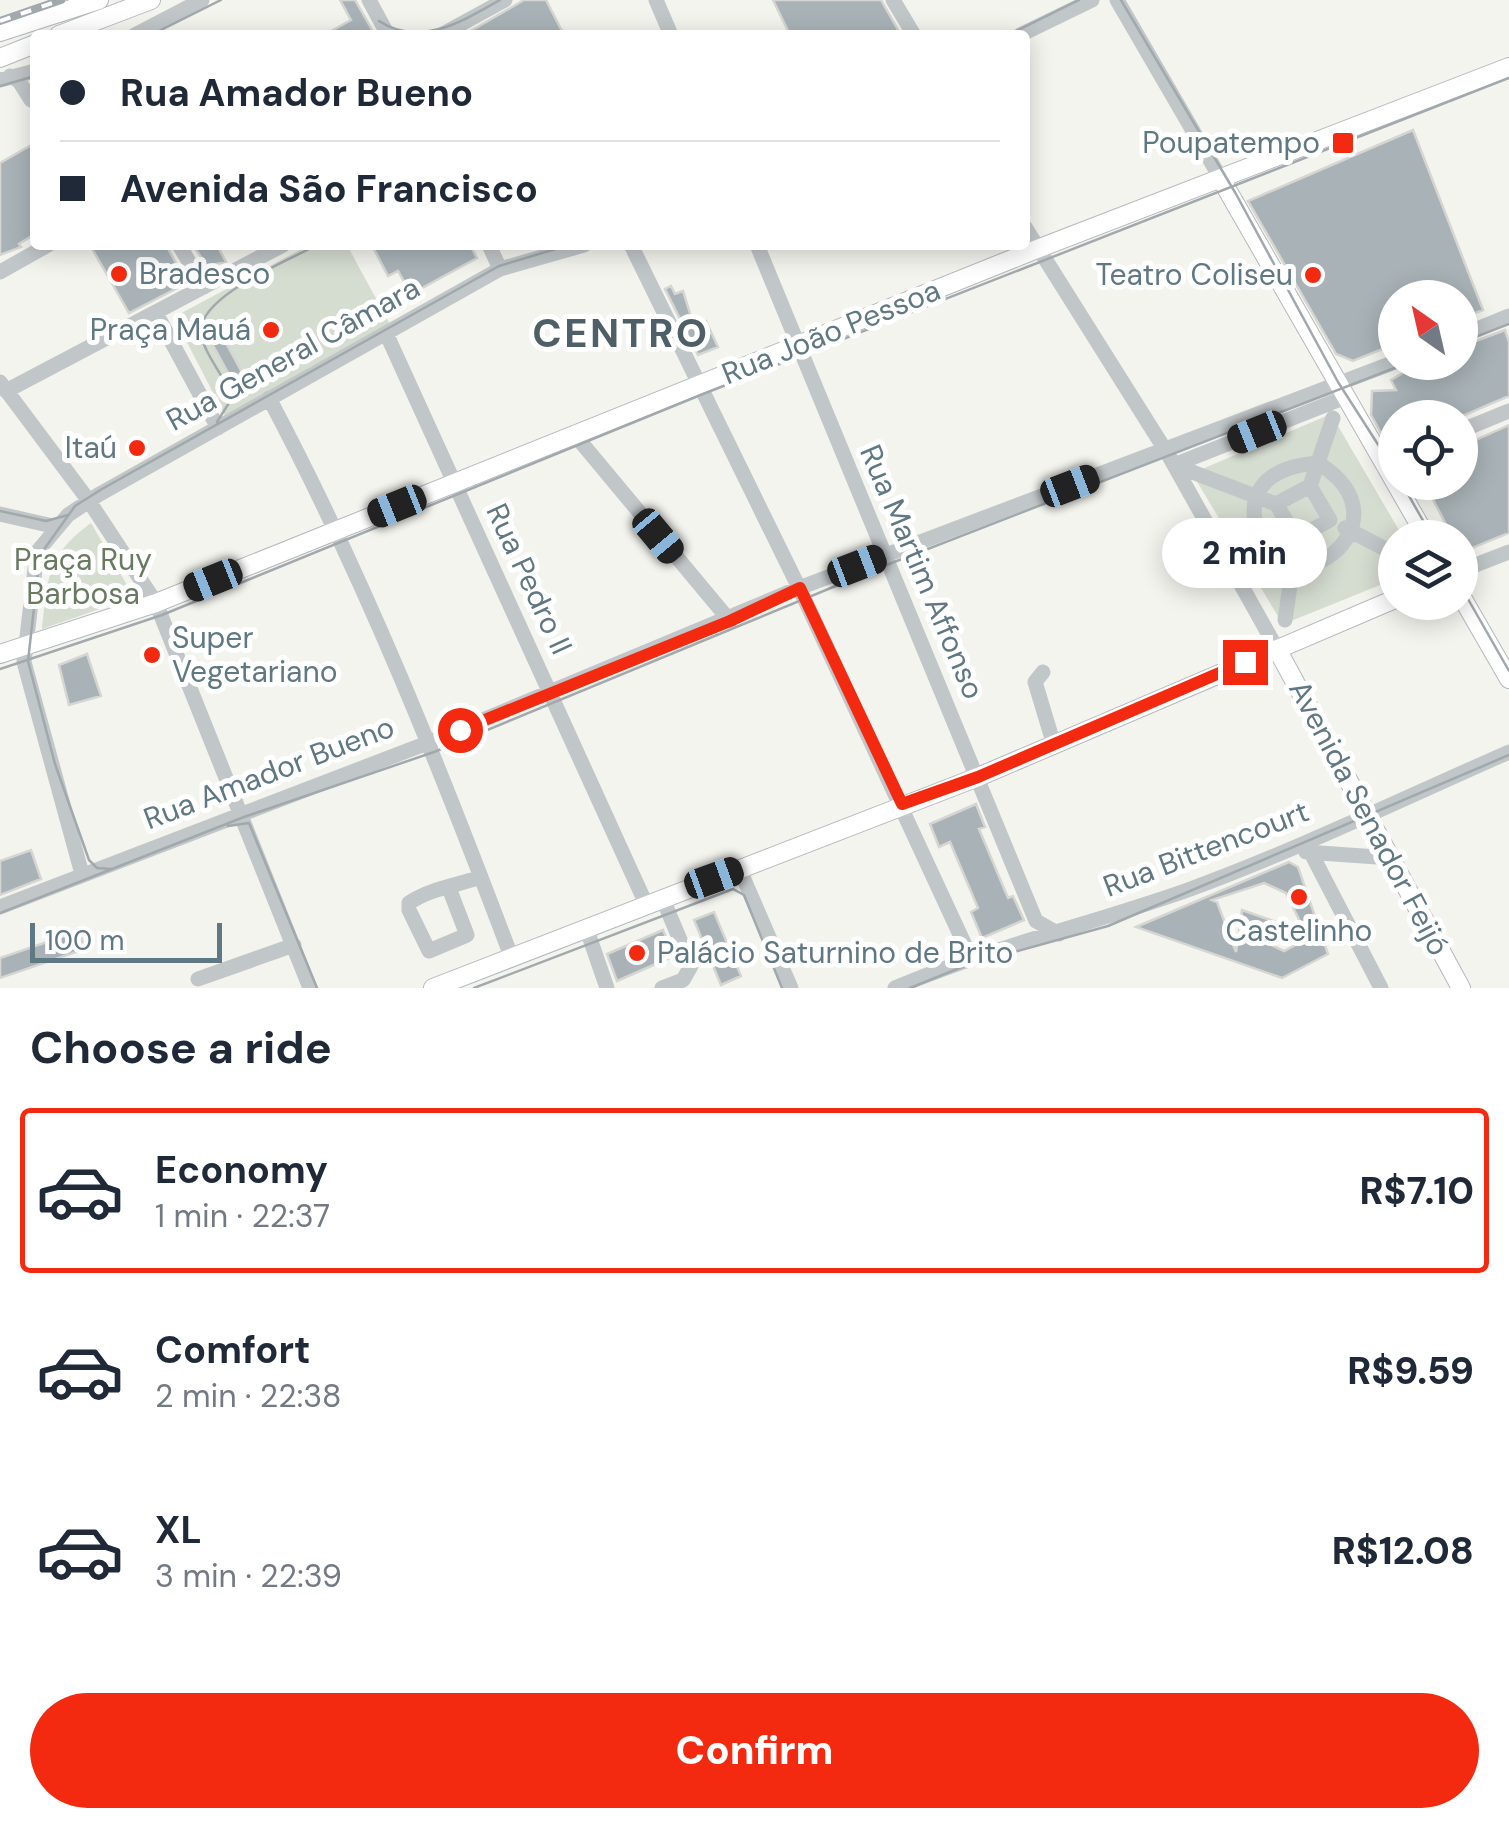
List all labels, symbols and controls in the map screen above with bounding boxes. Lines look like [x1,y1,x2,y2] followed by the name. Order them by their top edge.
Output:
[120,68,473,118] text: Rua Amador Bueno
[1142,123,1320,162] place label: Poupatempo
[1330,130,1356,156] marker: Poupatempo
[120,164,538,214] text: Avenida São Francisco
[139,254,270,293] place label: Bradesco
[1095,255,1293,294] place label: Teatro Coliseu
[108,263,130,285] marker: Bradesco
[1302,264,1324,286] marker: Teatro Coliseu
[159,268,426,439] street label: Rua General Câmara
[716,270,946,393] street label: Rua João Pessoa
[1378,280,1478,380] north arrow
[1378,280,1478,620] map controls
[532,307,710,359] district label: CENTRO
[90,310,251,349] place label: Praça Mauá
[260,319,282,341] marker: Praça Mauá
[1378,400,1478,500] button: locate
[1224,407,1290,457] car
[65,428,117,467] place label: Itaú
[126,437,148,459] marker: Itaú
[851,439,994,705] street label: Rua Martim Affonso
[1037,461,1103,511] car
[364,481,430,531] car
[478,497,581,660] street label: Rua Pedro II
[627,503,689,569] car
[1162,517,1328,587] callout: 2 min
[1378,520,1478,620] button: layers
[1202,532,1287,574] text: 2 min
[14,540,152,613] park label: Praça Ruy Barbosa
[824,541,890,591] car
[180,555,246,605] car
[172,618,337,691] place label: Super Vegetariano
[1223,640,1268,685] route end
[141,644,163,666] marker: Super Vegetariano
[1280,673,1459,962] street label: Avenida Senador Feijó
[138,707,400,838] street label: Rua Amador Bueno
[438,708,483,753] route start
[1098,791,1314,906] street label: Rua Bittencourt
[681,854,747,902] car
[1288,886,1310,908] marker: Castelinho
[1226,911,1372,950] place label: Castelinho
[30,918,222,963] scale bar
[45,922,124,959] text: 100 m
[657,933,1013,972] place label: Palácio Saturnino de Brito
[626,942,648,964] marker: Palácio Saturnino de Brito
[30,1018,332,1077] text: Choose a ride
[155,1145,328,1195] text: Economy
[35,1146,125,1236] icon: car
[1359,1166,1474,1216] text: R$7.10
[155,1195,330,1237] text: 1 min · 22:37
[155,1325,311,1375] text: Comfort
[35,1326,125,1416] icon: car
[1347,1346,1474,1396] text: R$9.59
[155,1375,342,1417] text: 2 min · 22:38
[155,1505,202,1555] text: XL
[35,1506,125,1596] icon: car
[1332,1526,1474,1576] text: R$12.08
[155,1555,342,1597] text: 3 min · 22:39
[30,1693,1479,1808] button: Confirm

